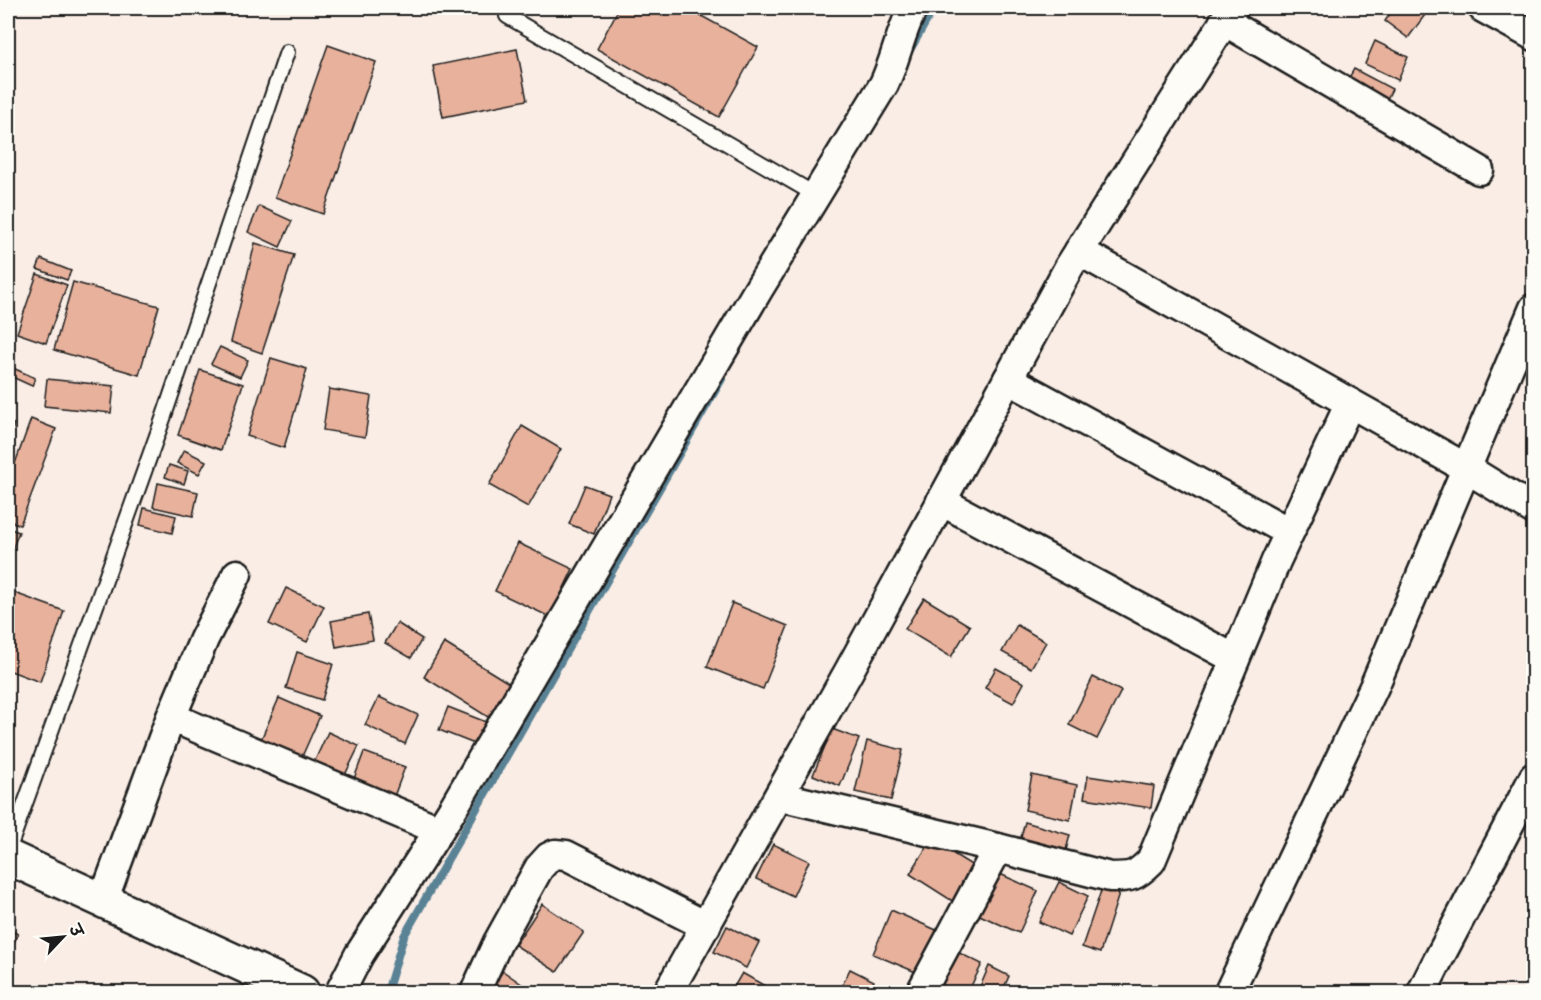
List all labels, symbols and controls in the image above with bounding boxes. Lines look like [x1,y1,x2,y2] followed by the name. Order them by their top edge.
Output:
[33,907,93,967] north arrow
[64,920,87,941] text: उ

